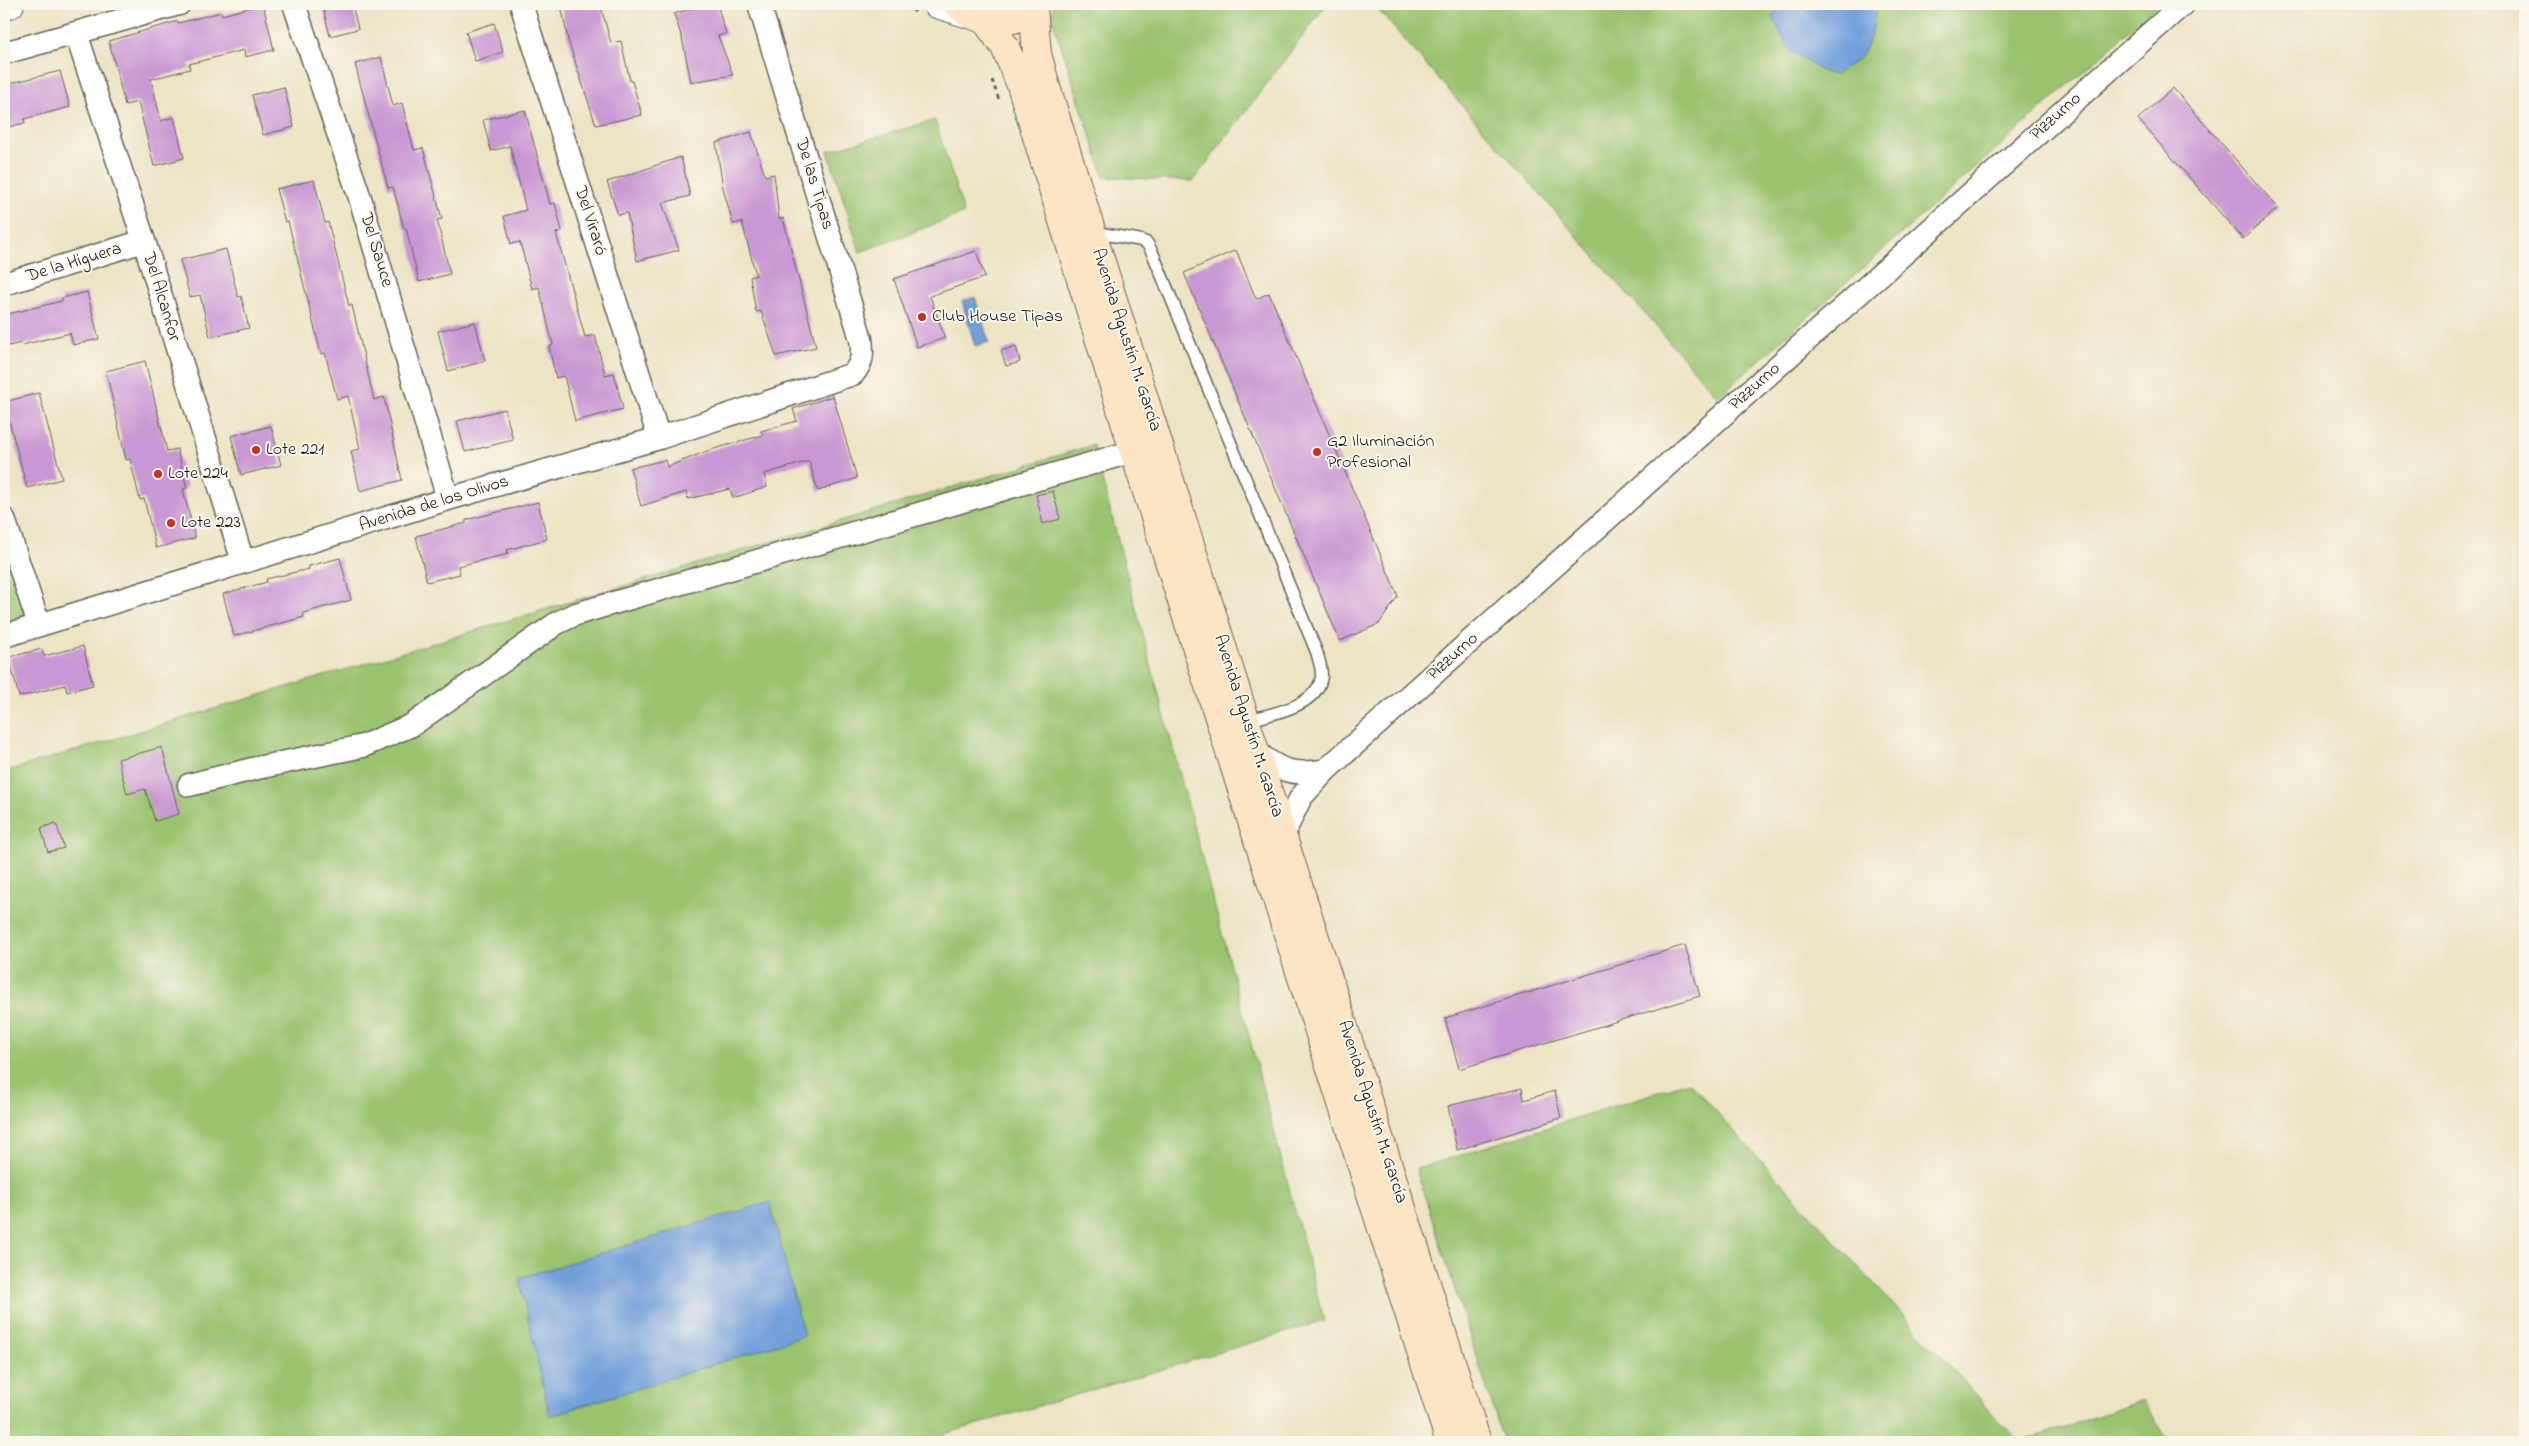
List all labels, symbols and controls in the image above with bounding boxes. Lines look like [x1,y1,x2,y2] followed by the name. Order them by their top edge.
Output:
[2024,87,2088,147] street label: Pizzurno
[787,134,840,233] street label: De las Tipas
[566,182,613,259] street label: Del Viraró
[352,209,400,291] street label: Del Sauce
[22,236,125,291] street label: De la Higuera
[1083,245,1168,435] street label: Avenida Agustín M. García
[135,248,187,345] street label: Del Alcanfor
[932,304,1063,330] place label: Club House Tipas
[916,311,928,323] marker: Club House Tipas
[1723,357,1787,417] street label: Pizzurno
[1327,429,1435,476] place label: G2 Iluminación Profesional
[266,437,325,463] place label: Lote 221
[250,444,262,456] marker: Lote 221
[1311,446,1323,458] marker: G2 Iluminación Profesional
[168,461,229,487] place label: Lote 224
[152,468,164,480] marker: Lote 224
[356,469,512,539] street label: Avenida de los Olivos
[181,510,241,536] place label: Lote 223
[165,517,177,529] marker: Lote 223
[1421,627,1485,687] street label: Pizzurno
[1205,631,1290,821] street label: Avenida Agustín M. García
[1329,1017,1414,1207] street label: Avenida Agustín M. García

